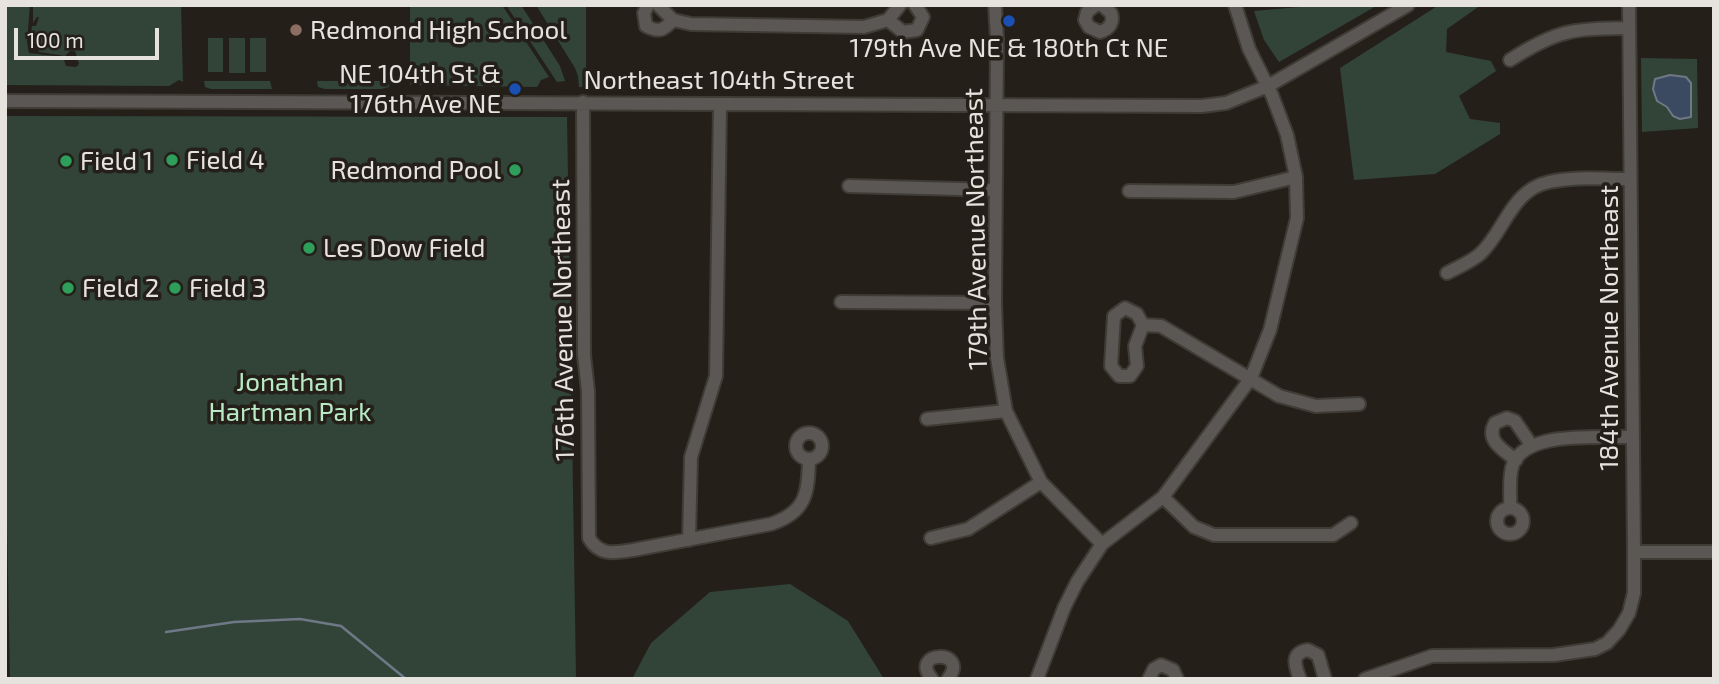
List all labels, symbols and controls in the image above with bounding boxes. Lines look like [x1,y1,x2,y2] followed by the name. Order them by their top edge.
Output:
[1001,13,1017,29] marker: 179th Ave NE & 180th Ct NE
[18,14,163,58] scale bar
[310,14,567,46] place label: Redmond High School
[288,22,304,38] marker: Redmond High School
[27,27,84,52] text: 100 m
[850,32,1168,64] place label: 179th Ave NE & 180th Ct NE
[339,58,501,119] place label: NE 104th St & 176th Ave NE
[584,64,854,96] street label: Northeast 104th Street
[507,81,523,97] marker: NE 104th St & 176th Ave NE
[958,88,994,370] street label: 179th Avenue Northeast
[186,144,265,176] place label: Field 4
[80,145,153,177] place label: Field 1
[164,152,180,168] marker: Field 4
[58,153,74,169] marker: Field 1
[330,154,501,186] place label: Redmond Pool
[507,162,523,178] marker: Redmond Pool
[545,179,581,461] street label: 176th Avenue Northeast
[1593,185,1625,471] street label: 184th Avenue Northeast
[323,232,485,264] place label: Les Dow Field
[301,240,317,256] marker: Les Dow Field
[82,272,159,304] place label: Field 2
[189,272,266,304] place label: Field 3
[60,280,76,296] marker: Field 2
[167,280,183,296] marker: Field 3
[208,366,372,428] park label: Jonathan Hartman Park

